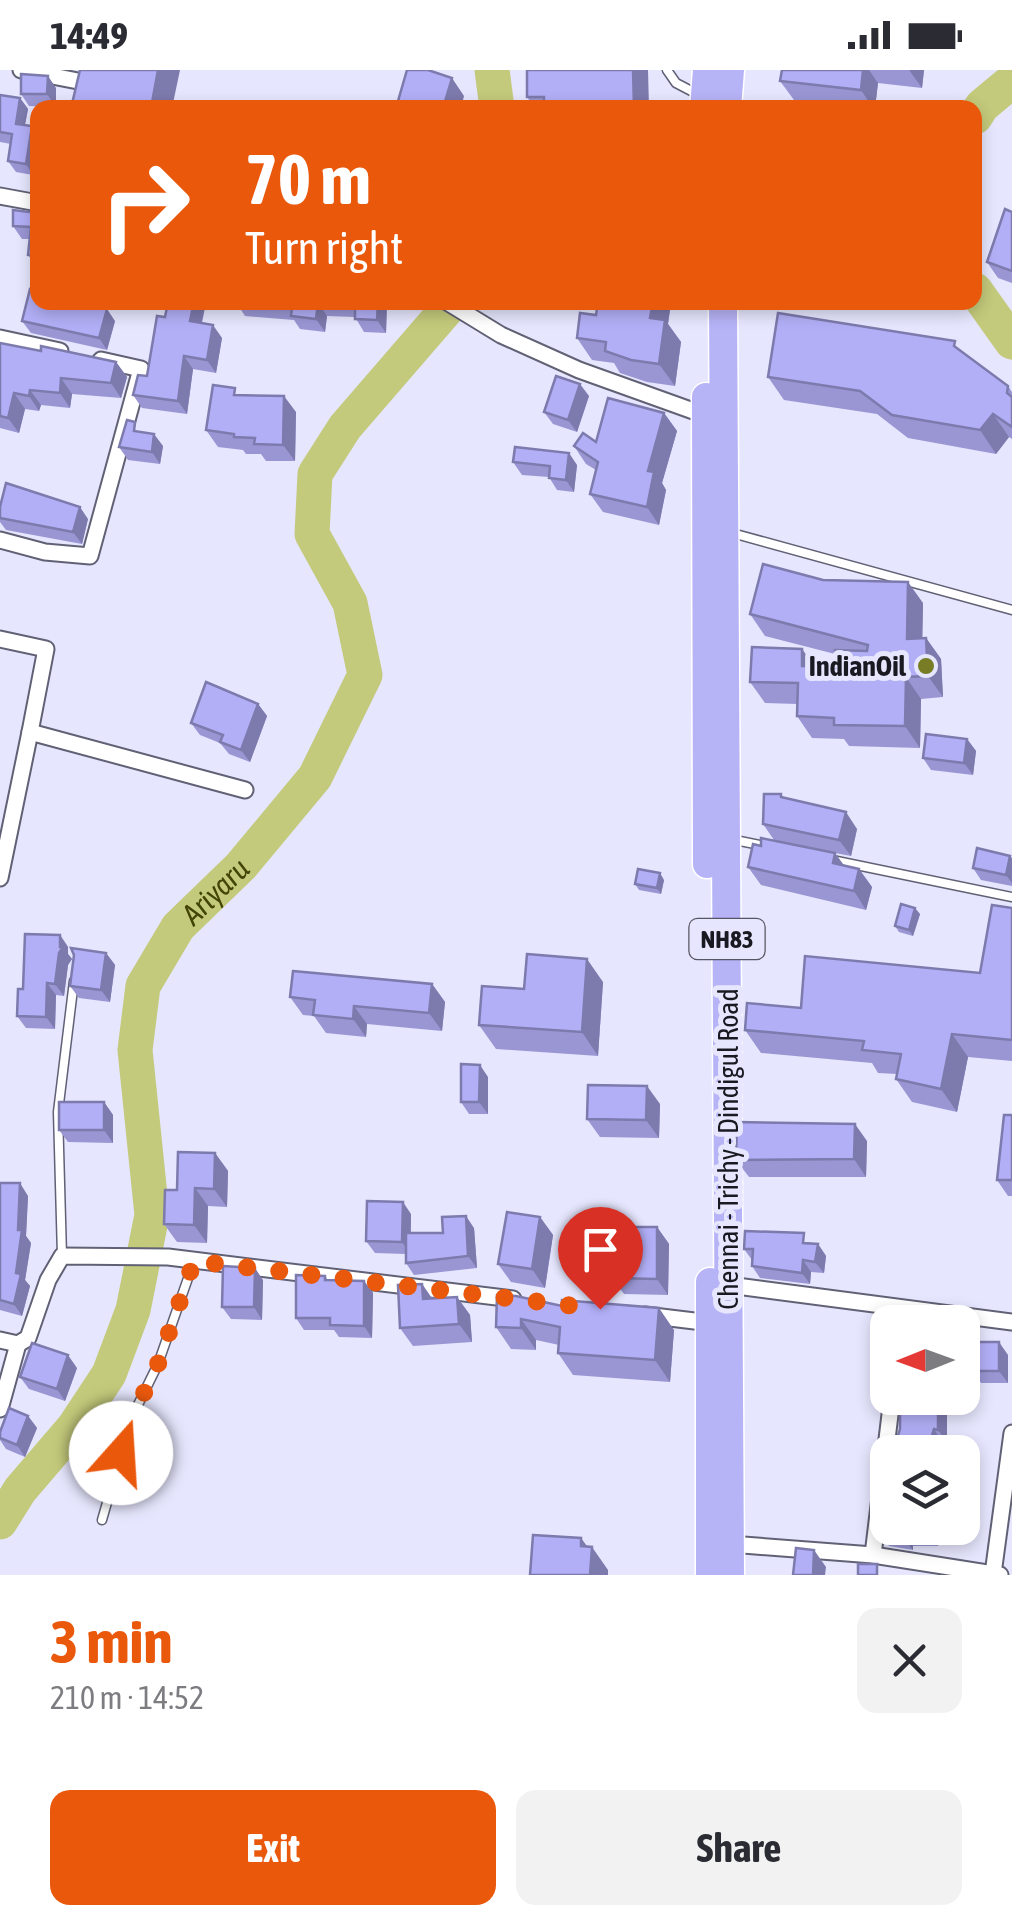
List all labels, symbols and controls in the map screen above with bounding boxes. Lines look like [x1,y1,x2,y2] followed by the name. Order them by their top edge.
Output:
[50,14,128,57] text: 14:49
[245,139,371,219] text: 70 m
[80,140,210,270] icon: right
[245,222,403,274] text: Turn right
[809,650,907,682] place label: IndianOil
[915,655,937,677] marker: IndianOil
[174,851,256,932] water label: Ariyaru
[690,919,764,959] road number: NH83
[712,988,744,1310] street label: Chennai - Trichy - Dindigul Road
[558,1207,643,1310] pin
[573,1222,628,1277] icon: arrive
[870,1305,980,1415] north arrow
[870,1305,980,1545] map controls
[69,1401,173,1505] position arrow
[870,1435,980,1545] button: layers
[50,1607,173,1676] text: 3 min
[857,1608,962,1713] button: close
[50,1679,204,1716] text: 210 m · 14:52
[50,1790,496,1905] button: Exit
[516,1790,962,1905] button: Share

